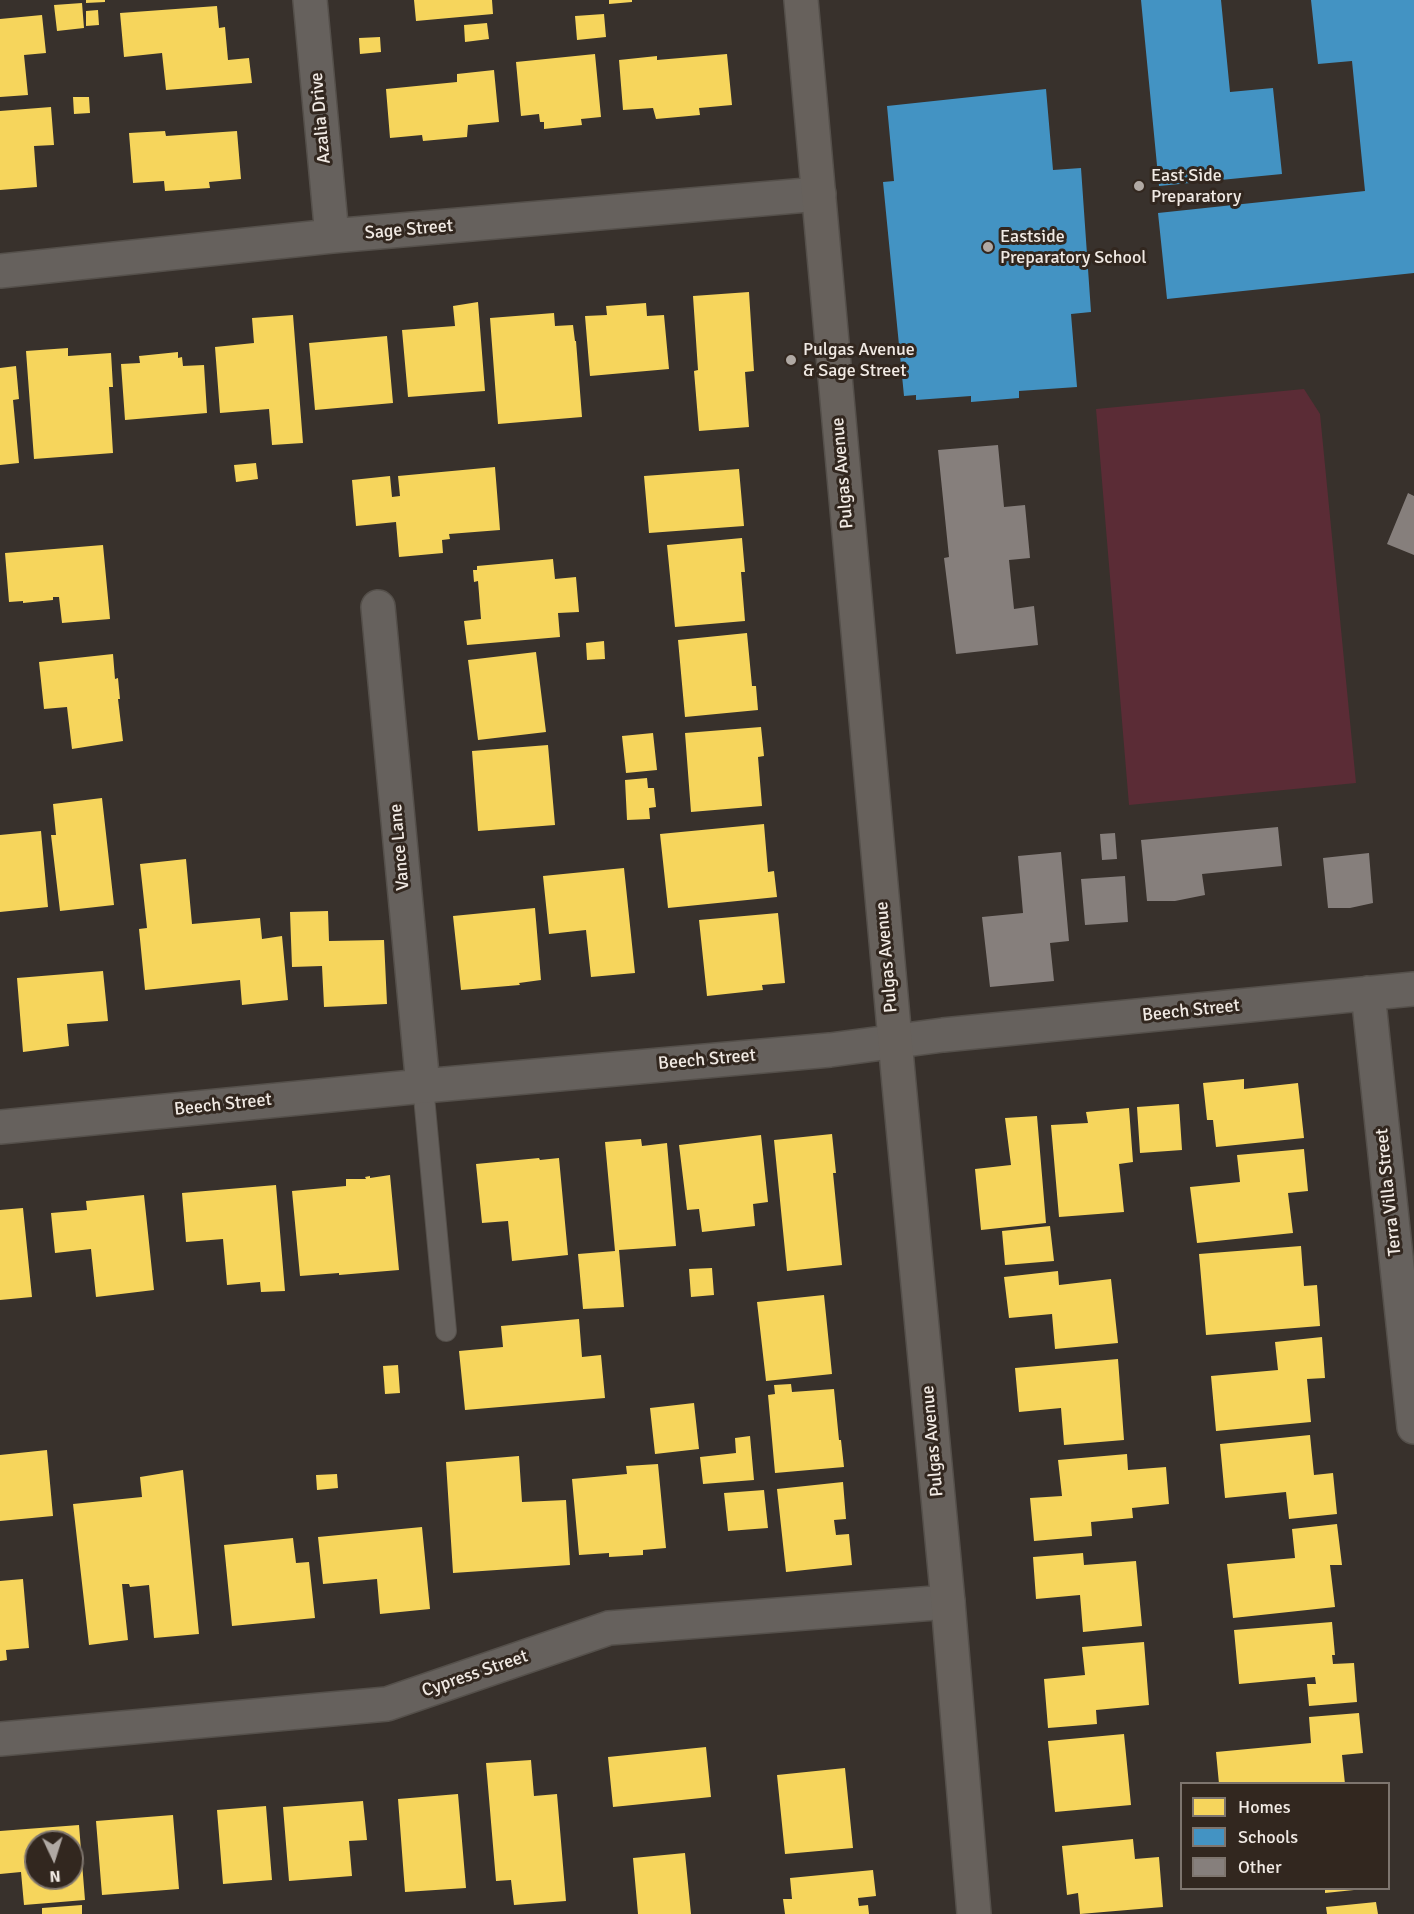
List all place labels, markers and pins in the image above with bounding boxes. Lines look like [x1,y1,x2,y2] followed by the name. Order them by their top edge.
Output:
[1151,165,1241,207] place label: East Side Preparatory
[1132,179,1146,193] marker: East Side Preparatory
[1000,226,1147,268] place label: Eastside Preparatory School
[981,240,995,254] marker: Eastside Preparatory School
[803,339,915,382] place label: Pulgas Avenue & Sage Street
[784,353,798,367] marker: Pulgas Avenue & Sage Street

